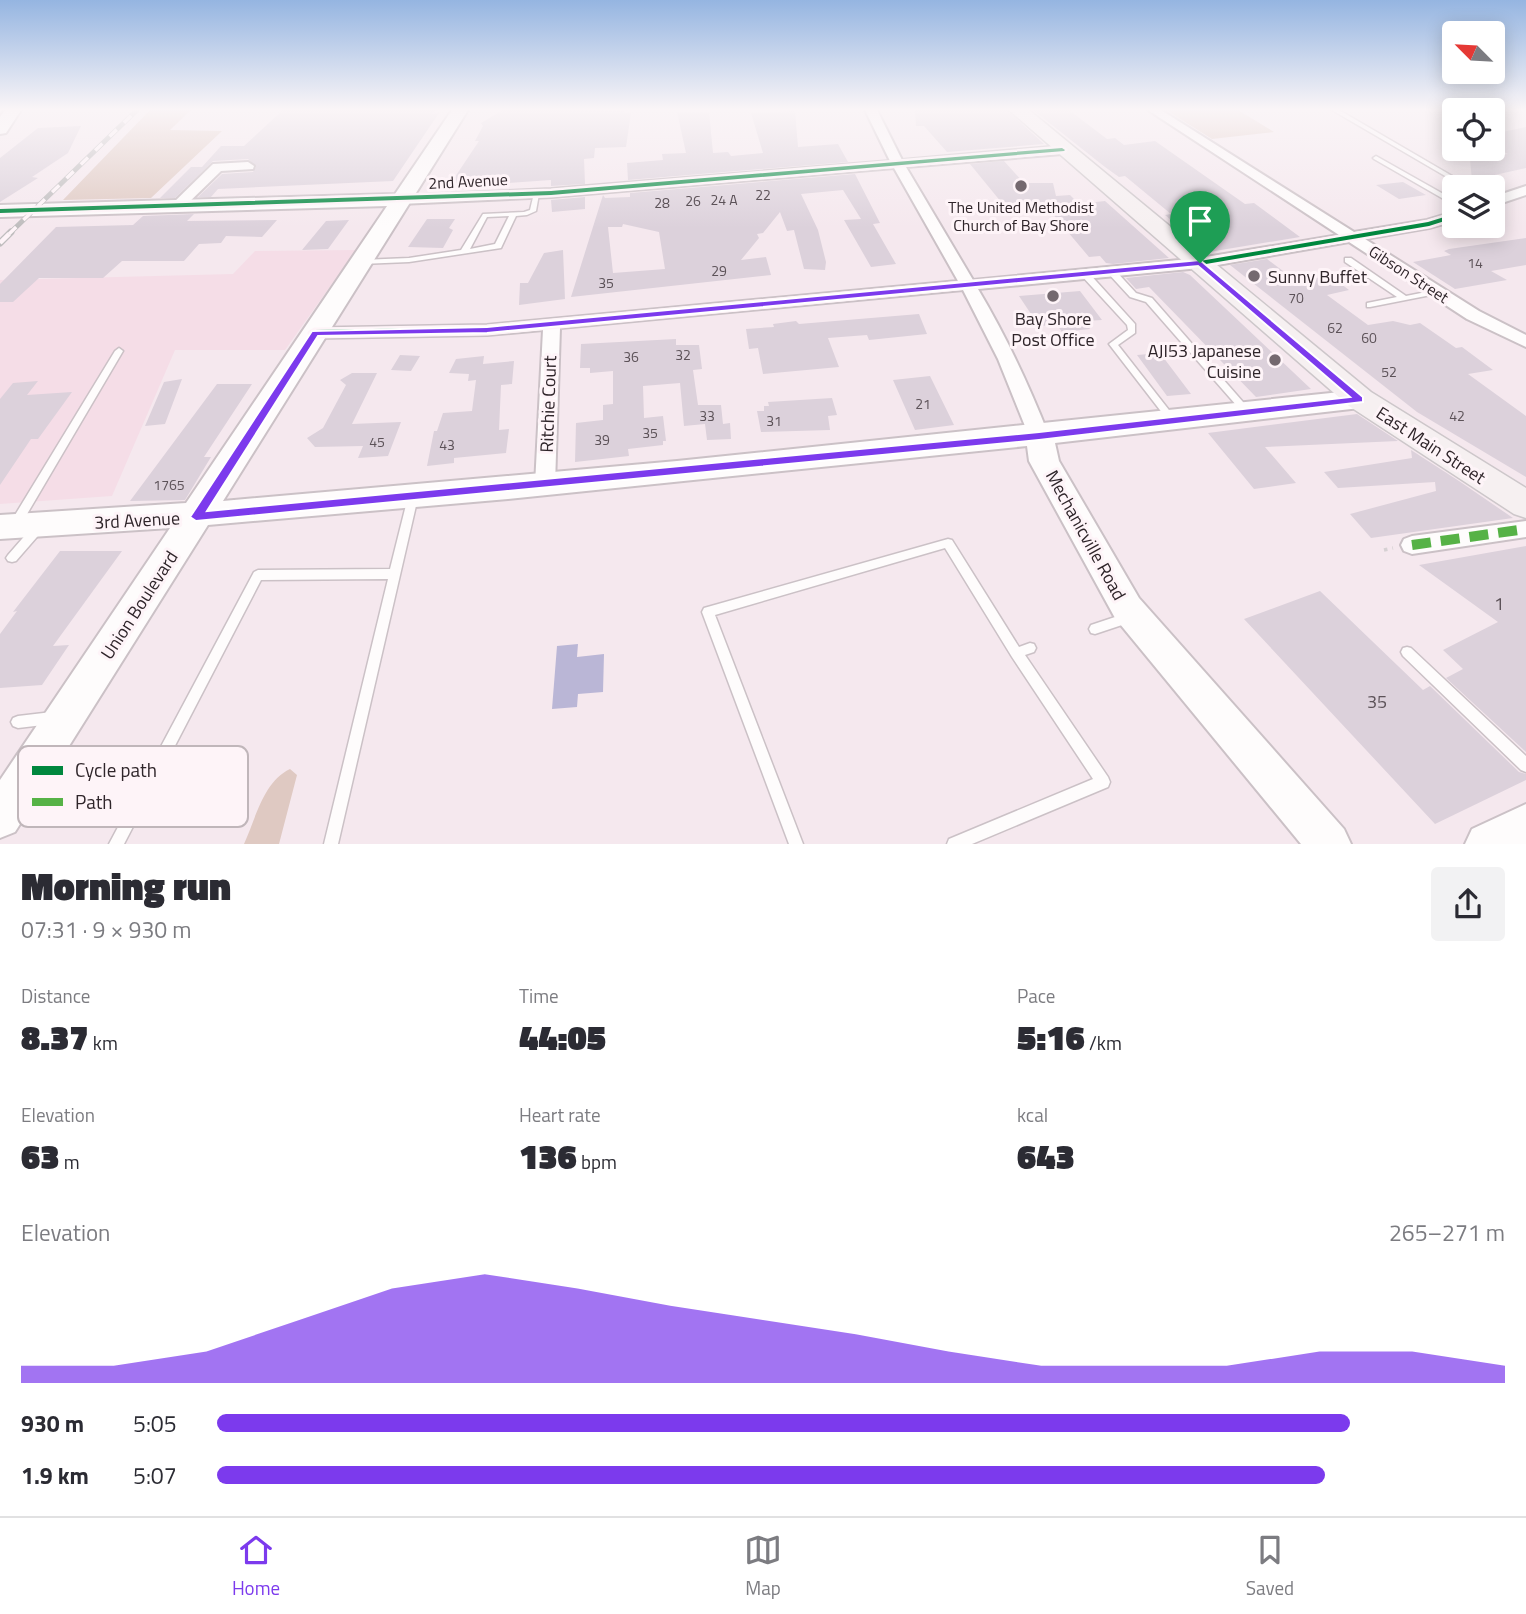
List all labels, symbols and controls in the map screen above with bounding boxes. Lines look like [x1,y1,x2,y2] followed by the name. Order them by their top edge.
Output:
[1442,21,1505,84] north arrow
[1442,21,1505,238] map controls
[1442,98,1505,161] button: locate
[428,167,508,195] street label: 2nd Avenue
[1442,175,1505,238] button: layers
[1013,178,1029,194] marker: The United Methodist Church of Bay Shore
[755,184,771,205] house number: 22
[710,189,738,210] house number: 24 A
[685,190,701,211] house number: 26
[1170,191,1230,263] pin
[654,192,670,213] house number: 28
[948,195,1094,237] place label: The United Methodist Church of Bay Shore
[1181,202,1219,240] icon: arrive
[1364,239,1454,309] street label: Gibson Street
[1467,252,1483,273] house number: 14
[711,260,727,281] house number: 29
[1268,263,1368,290] place label: Sunny Buffet
[1246,268,1262,284] marker: Sunny Buffet
[598,272,614,293] house number: 35
[1288,287,1304,308] house number: 70
[1045,288,1061,304] marker: Bay Shore Post Office
[1011,305,1095,353] place label: Bay Shore Post Office
[1327,317,1343,338] house number: 62
[1361,327,1377,348] house number: 60
[1148,337,1261,385] place label: AJI53 Japanese Cuisine
[675,344,691,365] house number: 32
[623,346,639,367] house number: 36
[1267,352,1283,368] marker: AJI53 Japanese Cuisine
[533,354,563,453] street label: Ritchie Court
[1381,361,1397,382] house number: 52
[915,393,931,414] house number: 21
[1371,399,1492,491] street label: East Main Street
[699,405,715,426] house number: 33
[1449,405,1465,426] house number: 42
[766,410,782,431] house number: 31
[642,422,658,443] house number: 35
[594,429,610,450] house number: 39
[369,431,385,452] house number: 45
[439,434,455,455] house number: 43
[1039,465,1133,605] street label: Mechanicville Road
[153,474,185,495] house number: 1765
[93,504,181,536] street label: 3rd Avenue
[94,545,184,665] street label: Union Boulevard
[1494,590,1504,617] house number: 1
[1367,688,1387,715] house number: 35
[18,746,248,827] legend
[75,755,157,784] text: Cycle path
[75,787,113,816] text: Path
[21,857,231,915] text: Morning run
[1431,867,1505,941] button: share
[21,912,191,947] text: 07:31 · 9 × 930 m
[21,981,90,1010] text: Distance
[519,981,559,1010] text: Time
[1017,981,1055,1010] text: Pace
[21,1010,89,1064] text: 8.37
[519,1010,606,1064] text: 44:05
[1017,1010,1085,1064] text: 5:16
[89,1028,118,1057] text: km
[1085,1028,1122,1057] text: /km
[21,1100,95,1129] text: Elevation
[519,1100,601,1129] text: Heart rate
[1017,1100,1048,1129] text: kcal
[21,1129,60,1183] text: 63
[519,1129,577,1183] text: 136
[1017,1129,1075,1183] text: 643
[60,1147,80,1176] text: m
[577,1147,617,1176] text: bpm
[21,1215,110,1250] text: Elevation
[1389,1215,1505,1250] text: 265–271 m
[21,1406,84,1441] text: 930 m
[133,1406,177,1441] text: 5:05
[21,1458,89,1493] text: 1.9 km
[133,1458,177,1493] text: 5:07
[232,1531,280,1602] tab: Home
[744,1531,782,1602] tab: Map
[1246,1531,1294,1602] tab: Saved

